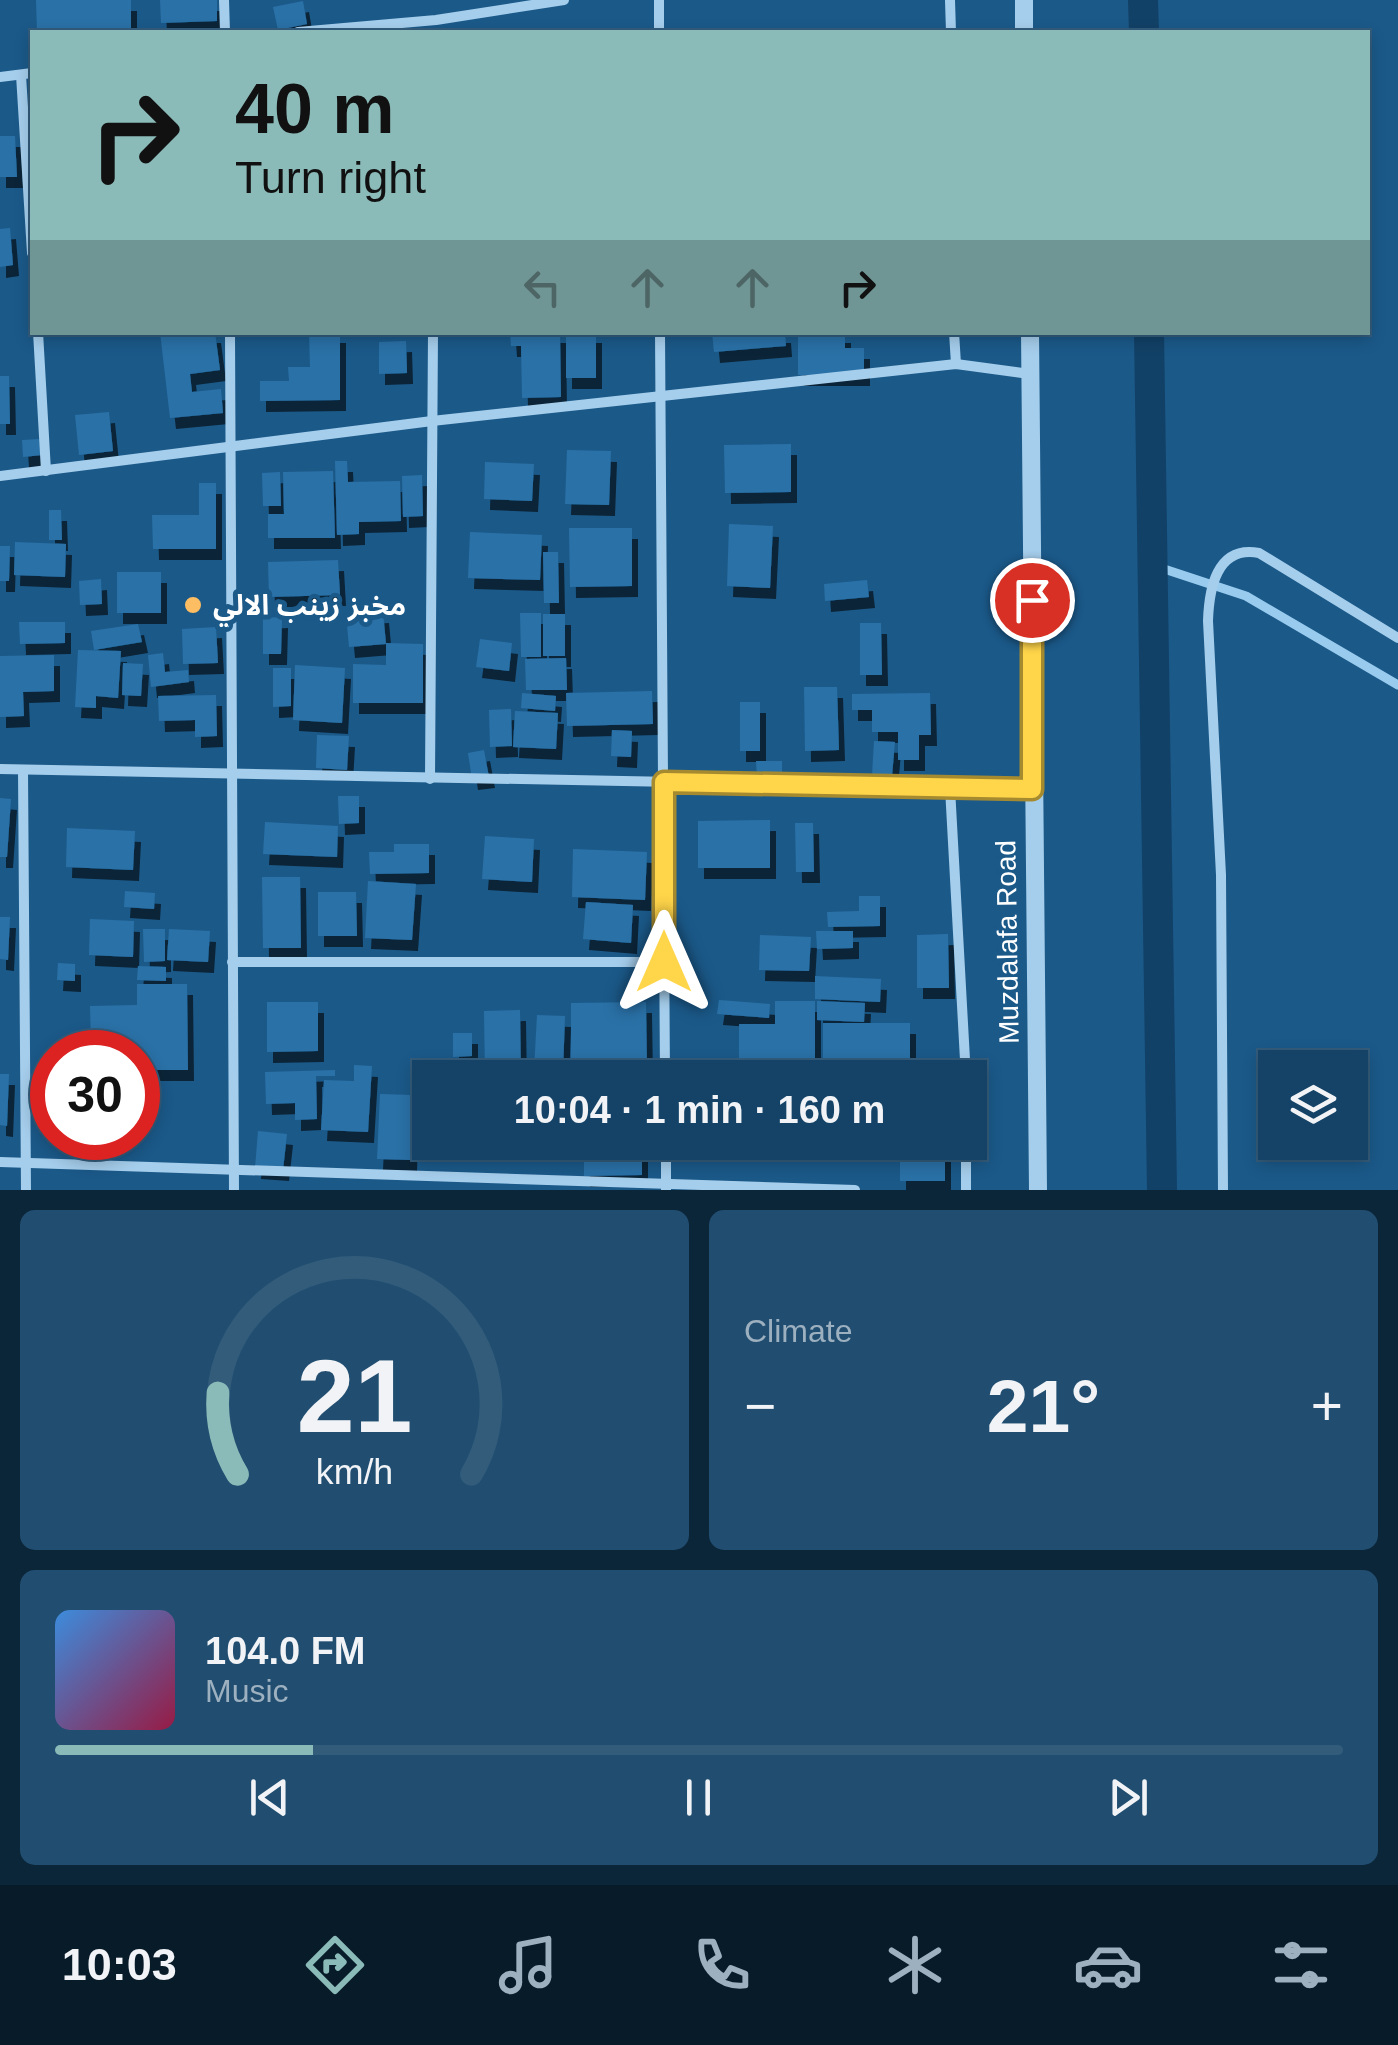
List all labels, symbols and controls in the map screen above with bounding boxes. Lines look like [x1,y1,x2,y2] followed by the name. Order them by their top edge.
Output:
[70,70,200,200] icon: right
[235,70,395,148] text: 40 m
[235,152,426,203] text: Turn right
[515,260,570,315] icon: left
[620,260,675,315] icon: ahead
[725,260,780,315] icon: ahead
[830,260,885,315] icon: right
[990,558,1075,643] pin
[1005,573,1060,628] icon: arrive
[213,590,406,627] place label: مخبز زينب الالي
[182,594,204,616] marker: مخبز زينب الالي
[990,840,1025,1044] street label: Muzdalafa Road
[612,910,716,1014] position arrow
[30,1030,160,1160] speed limit sign: 30
[1258,1050,1368,1160] map controls
[1258,1050,1368,1160] button: layers
[514,1089,885,1131] text: 10:04 · 1 min · 160 m
[744,1313,852,1349] text: Climate
[297,1338,412,1454] text: 21
[987,1364,1100,1448] text: 21°
[744,1375,776,1437] text: −
[1311,1375,1343,1437] text: +
[316,1452,393,1492] text: km/h
[205,1630,366,1672] text: 104.0 FM
[205,1673,289,1709] text: Music
[242,1770,297,1825] icon: previous
[671,1770,726,1825] icon: pause
[1101,1770,1156,1825] icon: next
[300,1930,370,2000] icon: directions
[493,1930,563,2000] icon: music
[687,1930,757,2000] icon: phone
[880,1930,950,2000] icon: climate
[1073,1930,1143,2000] icon: car
[1266,1930,1336,2000] icon: filters
[62,1939,177,1990] text: 10:03

